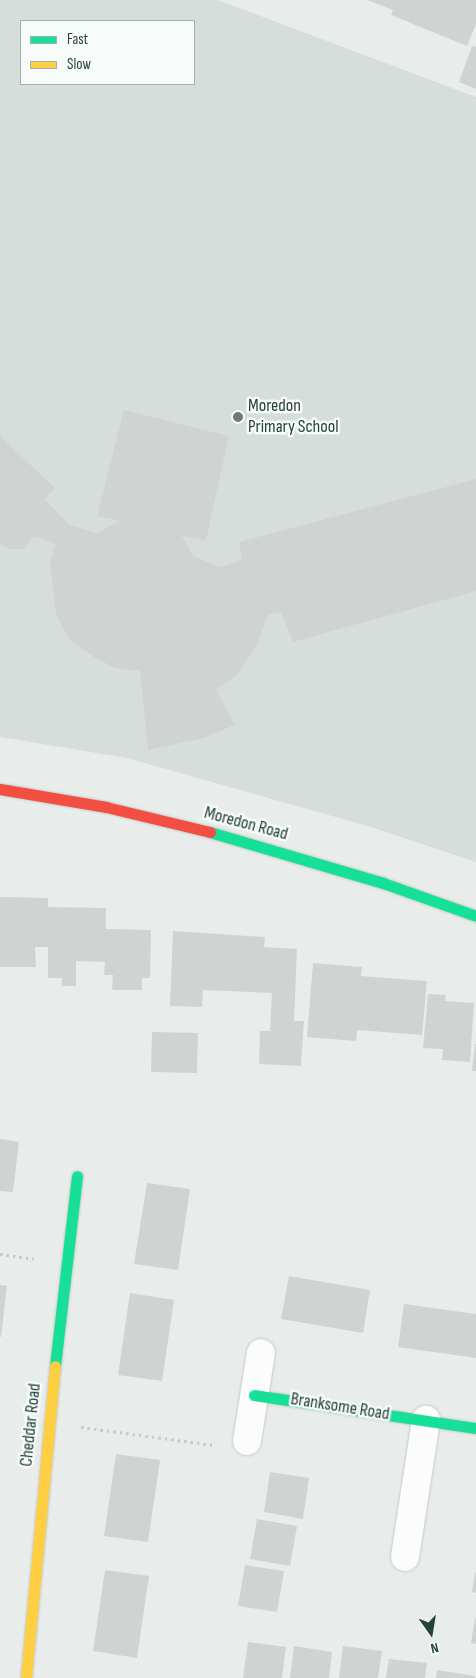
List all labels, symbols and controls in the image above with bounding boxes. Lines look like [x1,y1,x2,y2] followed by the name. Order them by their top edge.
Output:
[20,20,195,85] legend
[67,30,88,49] text: Fast
[67,55,91,74] text: Slow
[248,396,339,438] place label: Moredon Primary School
[232,411,244,423] marker: Moredon Primary School
[202,802,290,846] street label: Moredon Road
[16,1382,46,1468] street label: Cheddar Road
[289,1389,391,1425] street label: Branksome Road
[406,1608,456,1658] north arrow
[429,1639,440,1657] text: N

